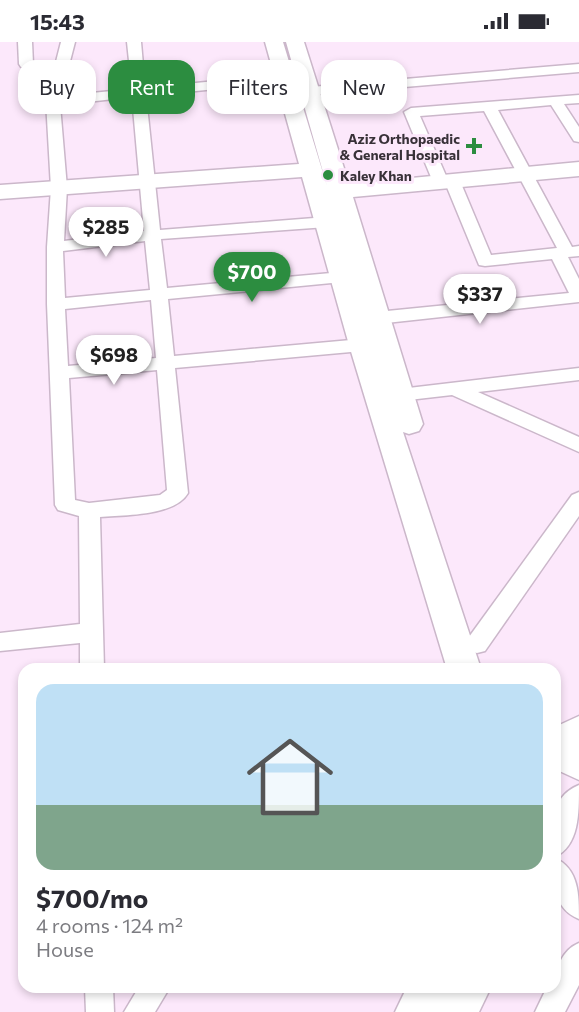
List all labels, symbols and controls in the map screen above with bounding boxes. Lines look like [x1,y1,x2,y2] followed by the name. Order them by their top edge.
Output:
[30,8,85,35] text: 15:43
[18,60,96,114] chip: Buy
[108,60,195,114] chip: Rent
[207,60,309,114] chip: Filters
[321,60,407,114] chip: New
[340,130,460,163] place label: Aziz Orthopaedic & General Hospital
[465,137,483,155] marker: Aziz Orthopaedic & General Hospital
[340,167,412,184] place label: Kaley Khan
[321,168,335,182] marker: Kaley Khan
[70,207,142,258] pin: $285
[83,214,129,238] text: $285
[216,252,288,303] pin: $700
[228,259,276,283] text: $700
[444,274,516,325] pin: $337
[457,281,503,305] text: $337
[78,335,150,386] pin: $698
[90,342,138,366] text: $698
[236,723,344,831] icon: home
[36,882,148,913] text: $700/mo
[36,913,183,937] text: 4 rooms · 124 m²
[36,937,94,961] text: House

